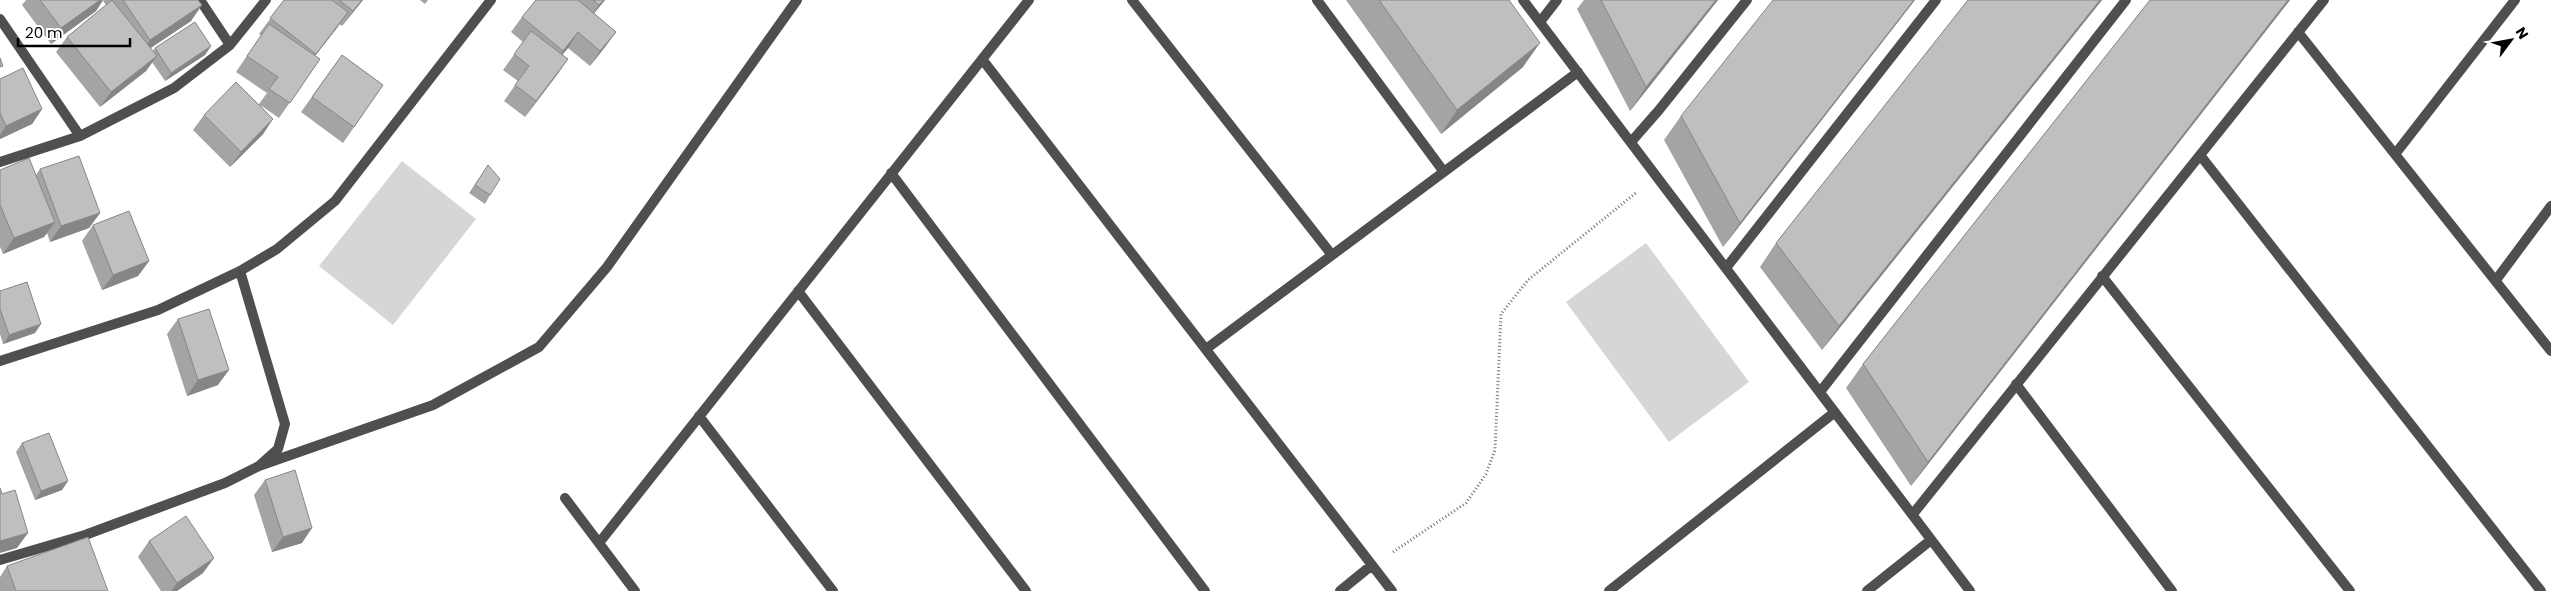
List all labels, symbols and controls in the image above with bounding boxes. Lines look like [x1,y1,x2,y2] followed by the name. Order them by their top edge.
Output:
[18,15,130,47] scale bar
[2486,15,2536,65] north arrow
[25,22,63,43] text: 20 m
[2511,23,2533,43] text: N

